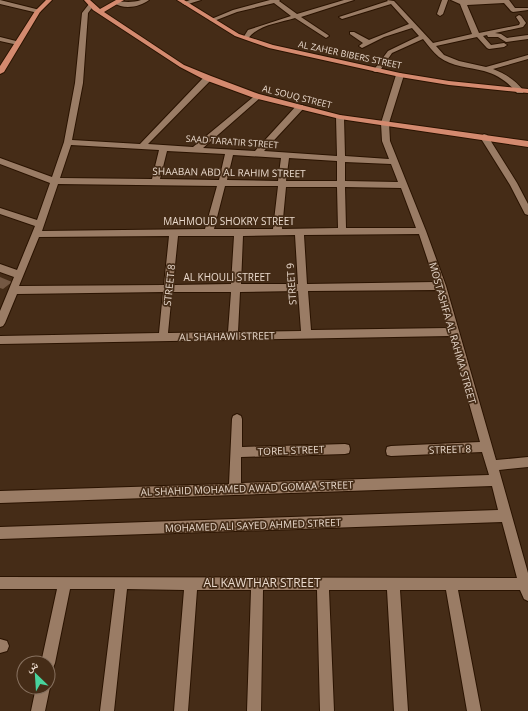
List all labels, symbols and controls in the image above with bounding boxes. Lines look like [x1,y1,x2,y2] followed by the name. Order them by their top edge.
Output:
[297,37,403,72] street label: AL ZAHER BIBERS STREET
[261,82,333,111] street label: AL SOUQ STREET
[185,132,279,151] street label: SAAD TARATIR STREET
[152,164,306,180] street label: SHAABAN ABD AL RAHIM STREET
[163,214,295,228] street label: MAHMOUD SHOKRY STREET
[426,261,480,406] street label: MOSTASHFA AL RAHMA STREET
[283,262,299,305] street label: STREET 9
[160,263,178,307] street label: STREET 8
[183,270,271,284] street label: AL KHOULI STREET
[179,328,275,344] street label: AL SHAHAWI STREET
[429,441,472,457] street label: STREET 8
[257,442,325,458] street label: TOREL STREET
[140,477,354,499] street label: AL SHAHID MOHAMED AWAD GOMAA STREET
[165,515,342,535] street label: MOHAMED ALI SAYED AHMED STREET
[203,574,321,591] street label: AL KAWTHAR STREET
[16,655,56,695] north arrow
[23,656,41,676] text: ش

